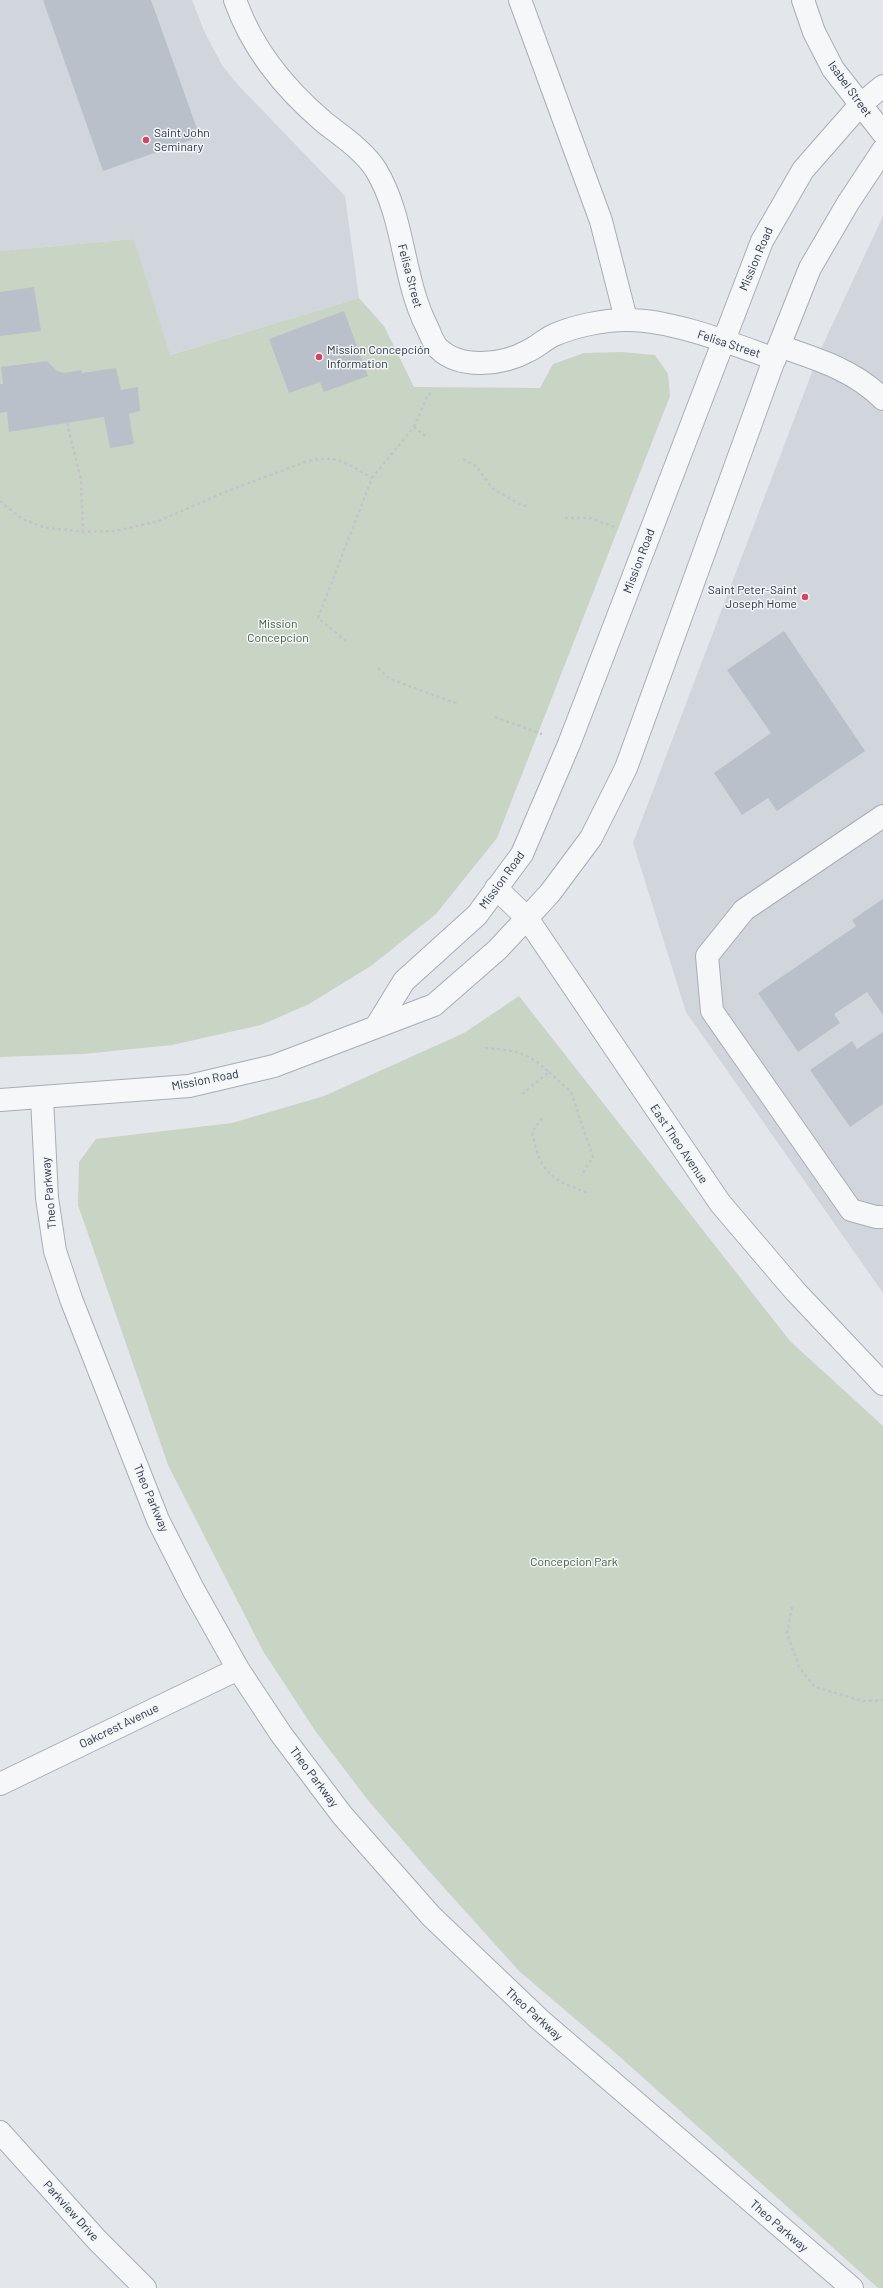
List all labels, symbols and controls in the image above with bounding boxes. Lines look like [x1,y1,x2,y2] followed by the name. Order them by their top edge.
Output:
[825,58,875,120] street label: Isabel Street
[154,126,210,154] place label: Saint John Seminary
[141,135,151,145] marker: Saint John Seminary
[736,225,776,293] street label: Mission Road
[395,242,425,310] street label: Felisa Street
[696,327,762,361] street label: Felisa Street
[327,343,430,371] place label: Mission Concepción Information
[314,352,324,362] marker: Mission Concepción Information
[620,527,658,595] street label: Mission Road
[708,583,797,611] place label: Saint Peter-Saint Joseph Home
[800,592,810,602] marker: Saint Peter-Saint Joseph Home
[247,617,309,645] park label: Mission Concepcion
[476,848,528,912] street label: Mission Road
[170,1066,240,1094] street label: Mission Road
[647,1102,711,1186] street label: East Theo Avenue
[39,1156,59,1230] street label: Theo Parkway
[130,1462,172,1534] street label: Theo Parkway
[530,1555,618,1569] park label: Concepcion Park
[77,1701,161,1751] street label: Oakcrest Avenue
[287,1744,341,1810] street label: Theo Parkway
[502,1984,566,2044] street label: Theo Parkway
[40,2178,102,2244] street label: Parkview Drive
[747,2197,811,2255] street label: Theo Parkway

